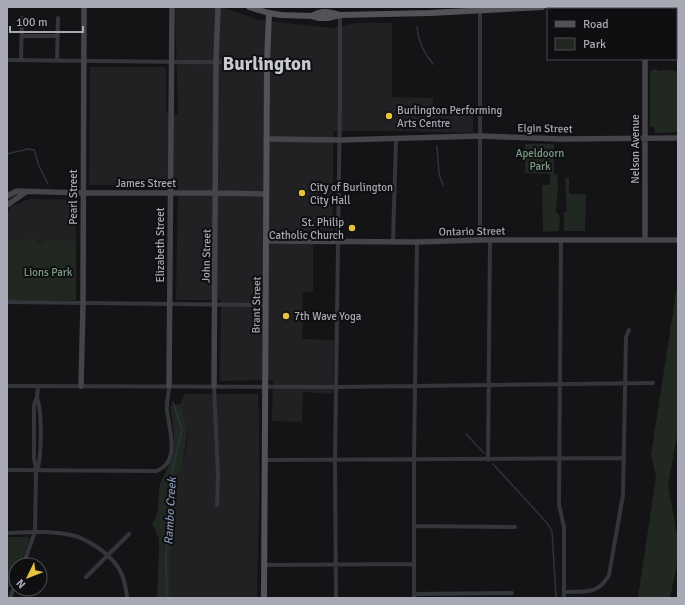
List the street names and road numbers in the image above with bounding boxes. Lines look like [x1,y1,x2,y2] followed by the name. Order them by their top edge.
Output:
[629,114,642,184] street label: Nelson Avenue
[517,122,573,135] street label: Elgin Street
[67,169,80,225] street label: Pearl Street
[116,177,176,190] street label: James Street
[154,207,167,283] street label: Elizabeth Street
[439,224,506,239] street label: Ontario Street
[200,229,213,283] street label: John Street
[250,276,263,334] street label: Brant Street

